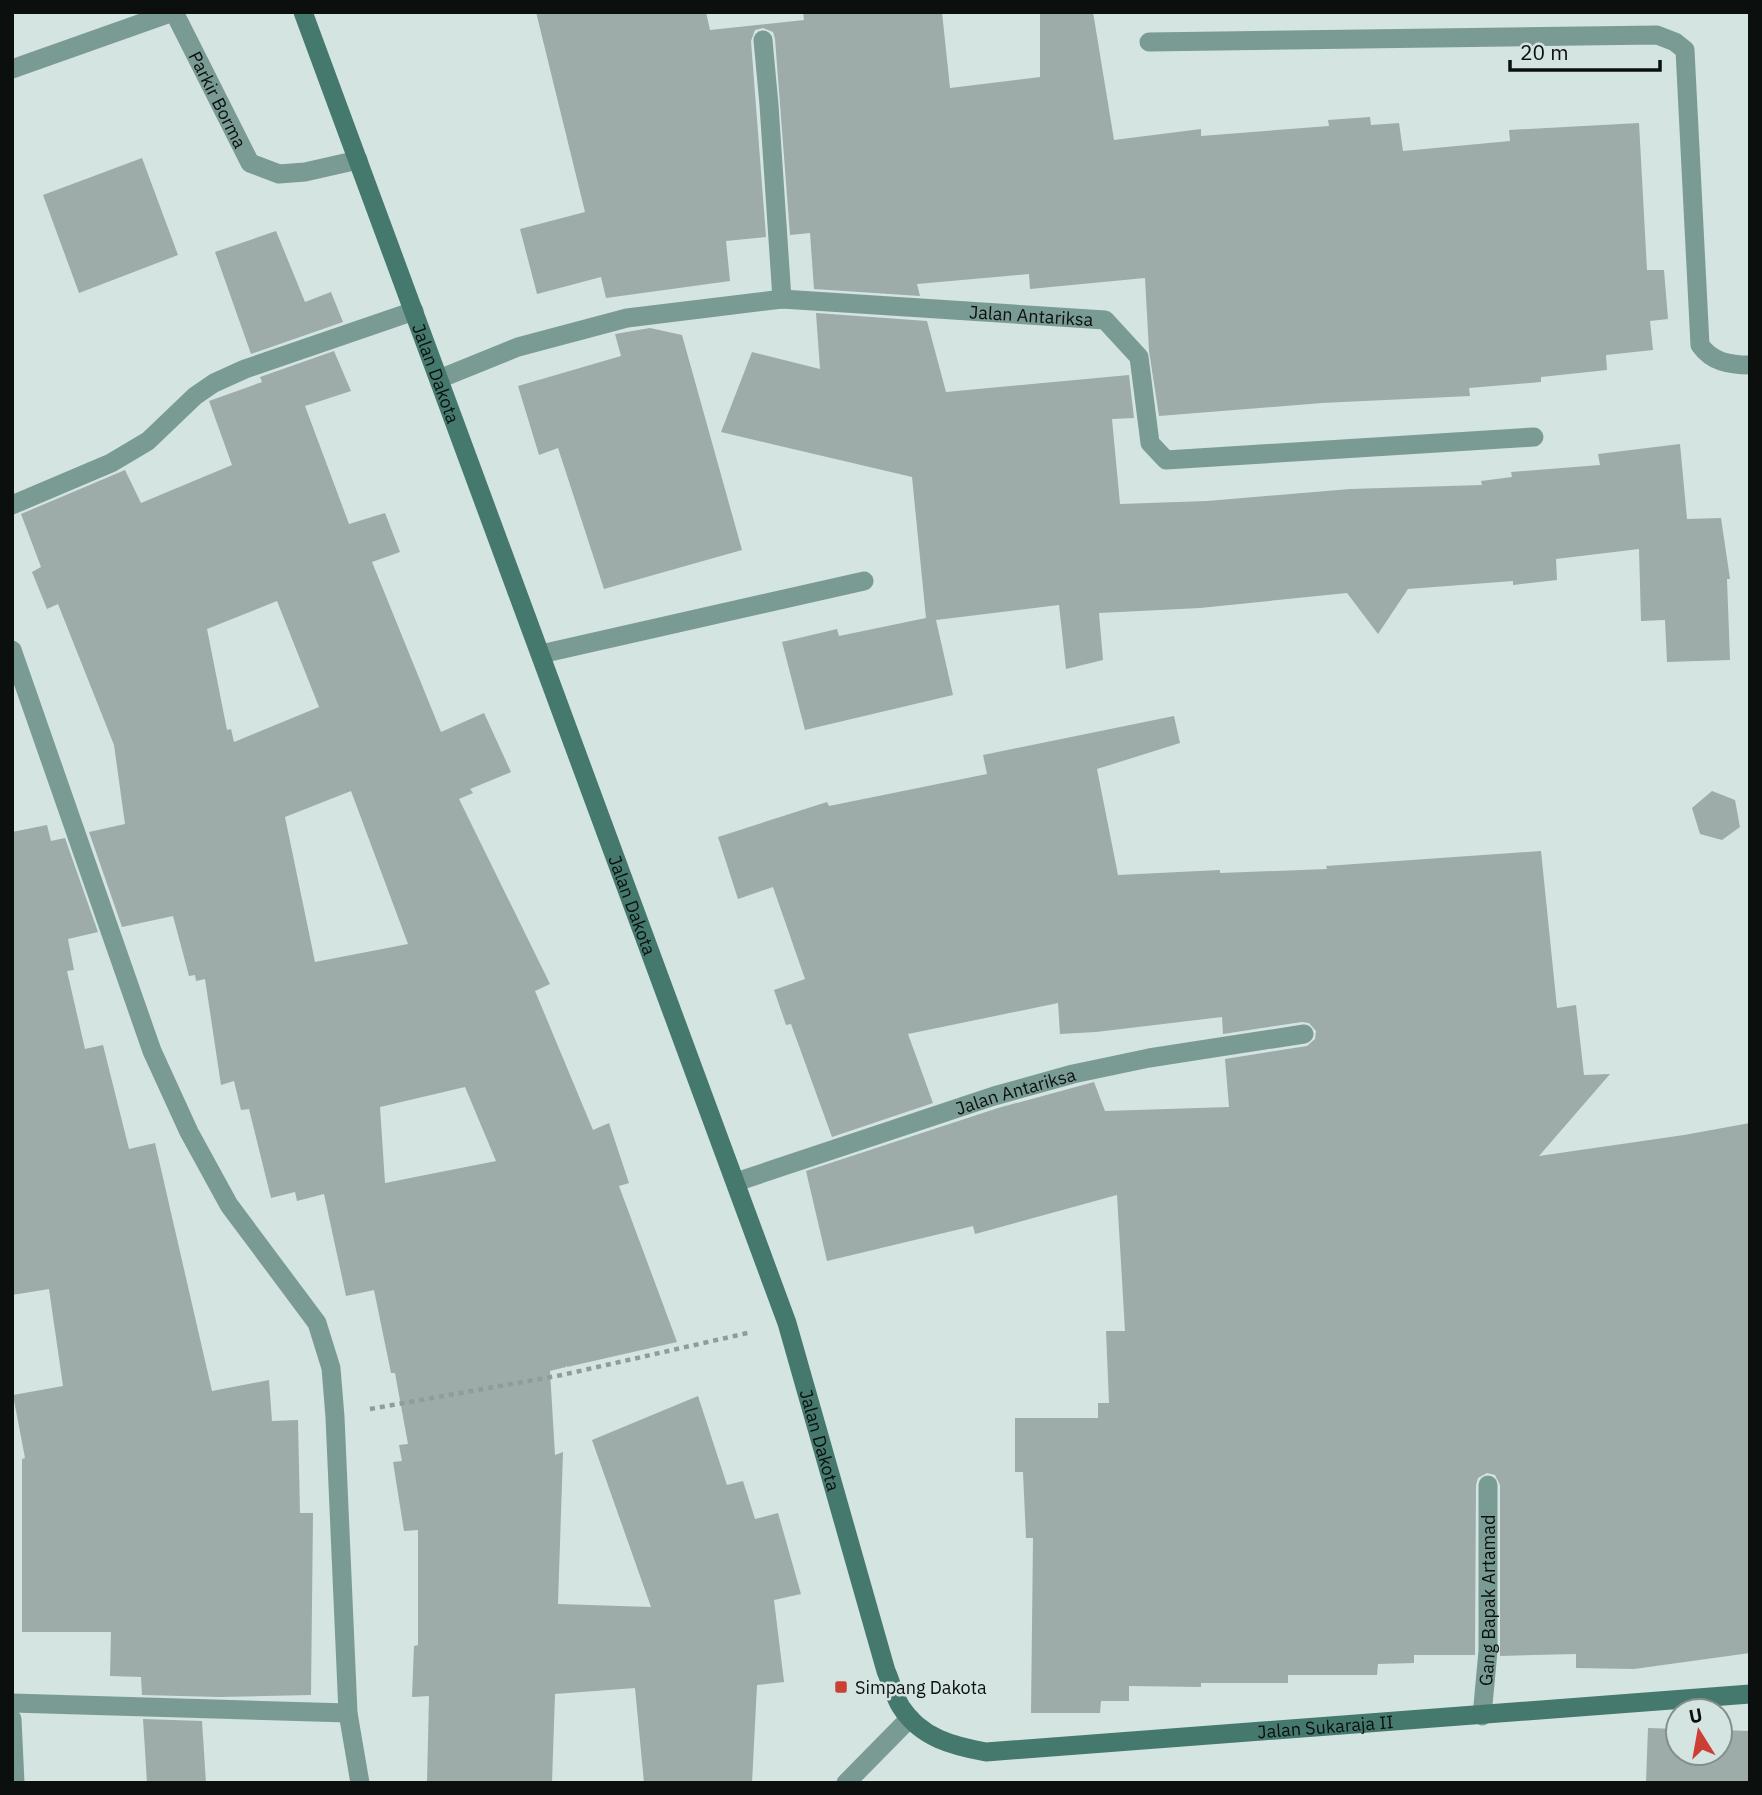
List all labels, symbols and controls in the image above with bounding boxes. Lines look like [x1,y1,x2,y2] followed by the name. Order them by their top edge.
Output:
[1510,28,1660,72] scale bar
[1520,38,1569,66] text: 20 m
[184,47,252,152] street label: Parkir Borma
[968,300,1094,331] street label: Jalan Antariksa
[407,320,465,427] street label: Jalan Dakota
[604,852,662,959] street label: Jalan Dakota
[952,1062,1079,1120] street label: Jalan Antariksa
[795,1386,846,1494] street label: Jalan Dakota
[1473,1515,1500,1687] street label: Gang Bapak Artamad
[855,1676,987,1699] place label: Simpang Dakota
[833,1679,849,1695] marker: Simpang Dakota
[1664,1697,1734,1767] north arrow
[1687,1702,1705,1728] text: U
[1256,1710,1394,1743] street label: Jalan Sukaraja II

